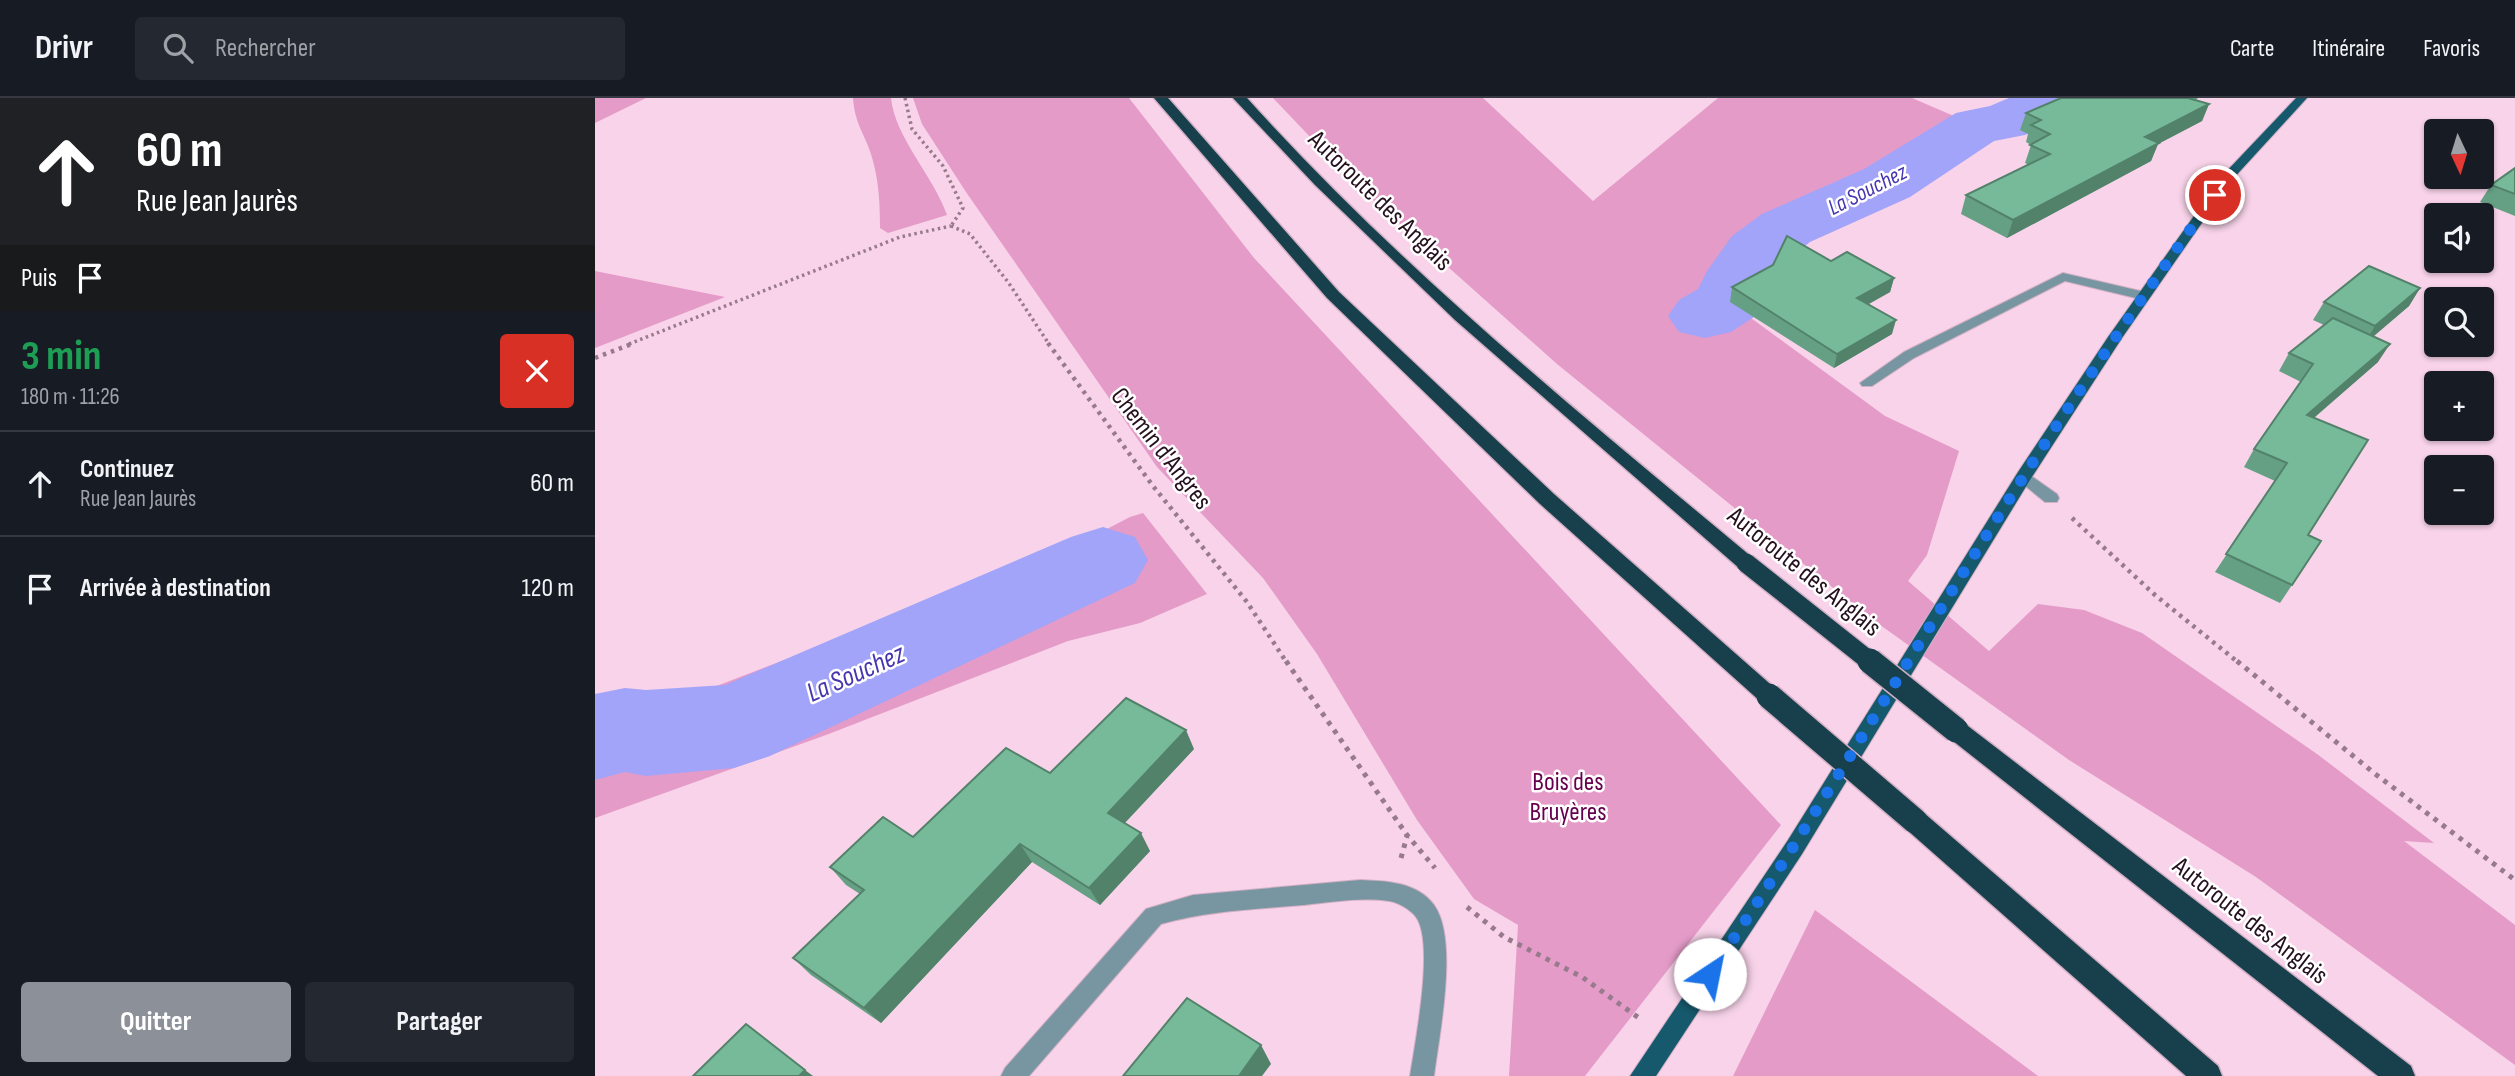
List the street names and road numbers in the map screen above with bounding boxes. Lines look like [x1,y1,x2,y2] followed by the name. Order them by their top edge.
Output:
[1301,124,1459,278] street label: Autoroute des Anglais
[1104,382,1218,516] street label: Chemin d'Angres
[1720,500,1887,644] street label: Autoroute des Anglais
[2166,850,2334,991] street label: Autoroute des Anglais

